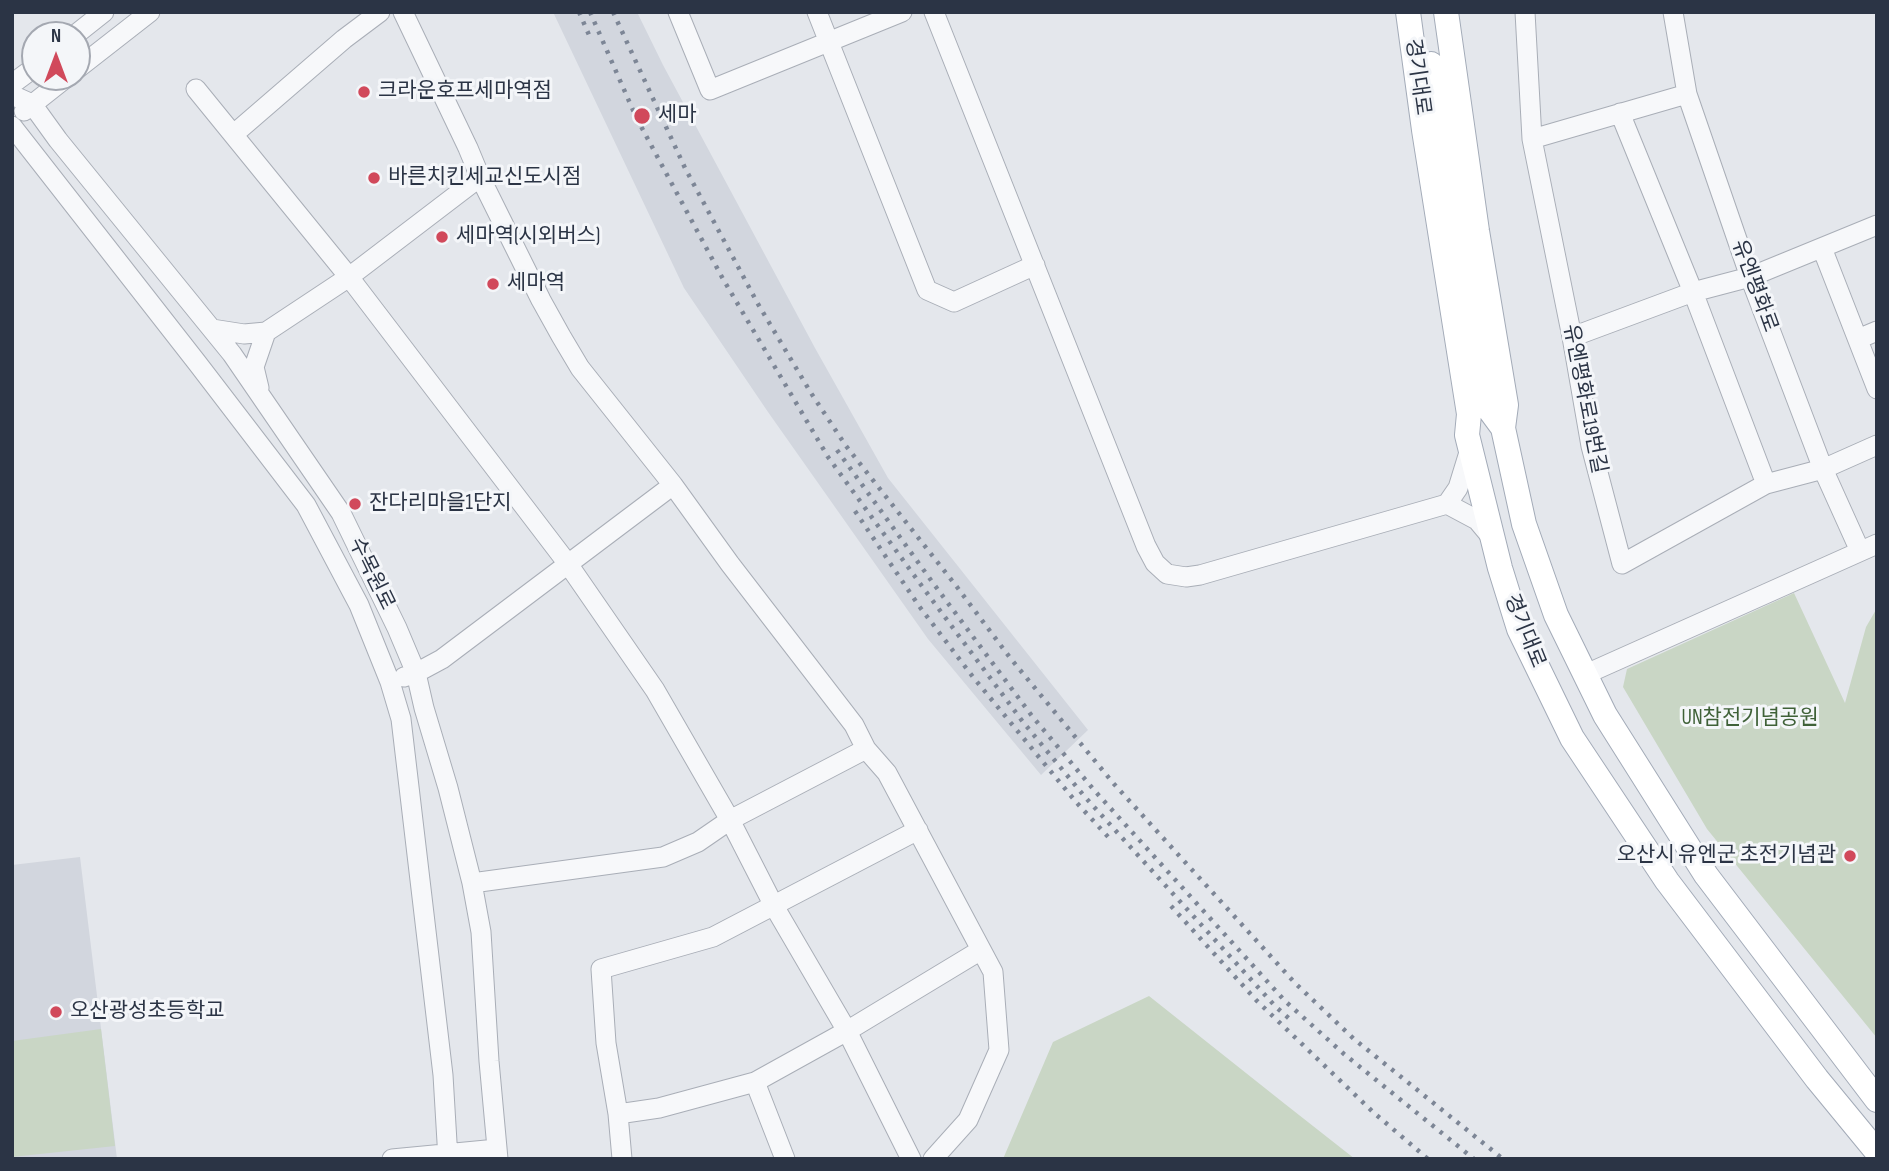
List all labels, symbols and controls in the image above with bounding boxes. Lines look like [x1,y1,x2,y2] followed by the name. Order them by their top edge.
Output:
[21,21,91,91] north arrow
[51,25,61,48] text: N
[1399,37,1435,117] street label: 경기대로
[378,79,552,105] place label: 크라운호프세마역점
[356,84,372,100] marker: 크라운호프세마역점
[658,103,697,129] place label: 세마
[632,106,652,126] marker: 세마
[388,165,581,191] place label: 바른치킨세교신도시점
[366,170,382,186] marker: 바른치킨세교신도시점
[456,224,600,250] place label: 세마역(시외버스)
[434,229,450,245] marker: 세마역(시외버스)
[1726,236,1782,336] street label: 유엔평화로
[507,271,565,297] place label: 세마역
[485,276,501,292] marker: 세마역
[1557,322,1611,476] street label: 유엔평화로19번길
[369,491,512,517] place label: 잔다리마을1단지
[347,496,363,512] marker: 잔다리마을1단지
[343,534,399,614] street label: 수목원로
[1498,590,1550,672] street label: 경기대로
[1681,706,1819,732] park label: UN참전기념공원
[1617,843,1836,869] place label: 오산시 유엔군 초전기념관
[1842,848,1858,864] marker: 오산시 유엔군 초전기념관
[70,999,225,1025] place label: 오산광성초등학교
[48,1004,64,1020] marker: 오산광성초등학교

